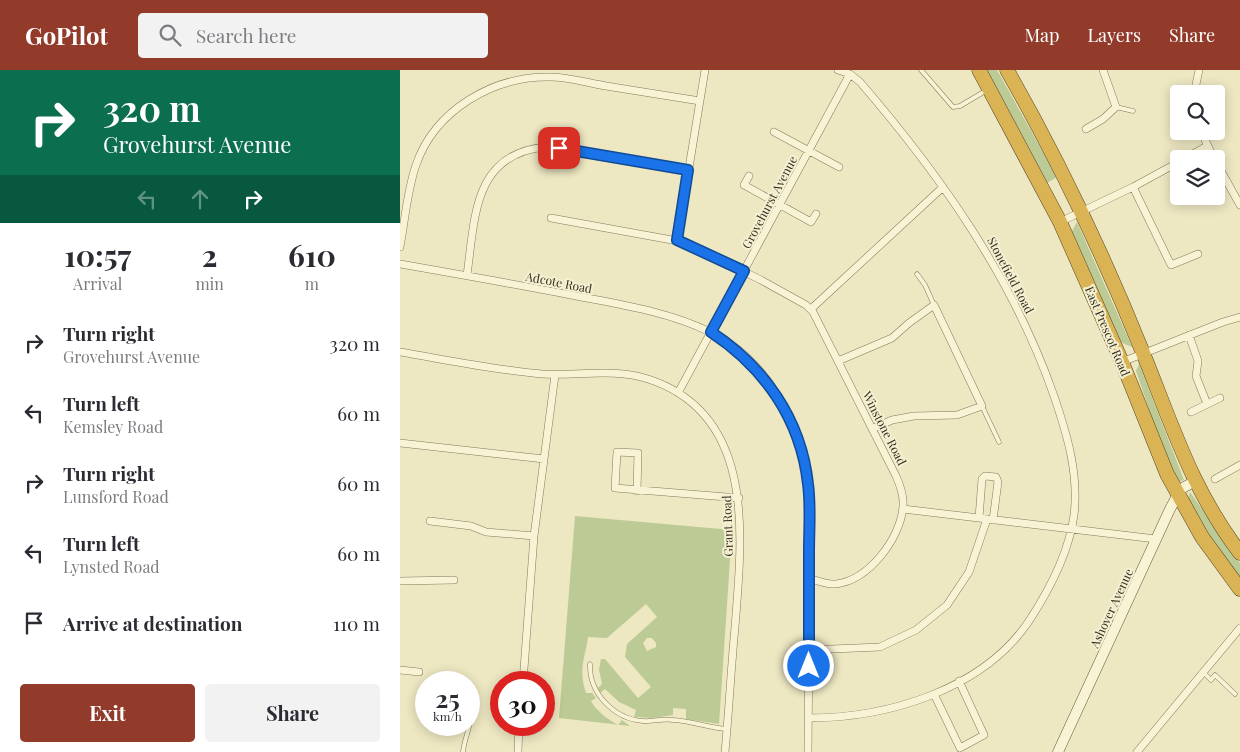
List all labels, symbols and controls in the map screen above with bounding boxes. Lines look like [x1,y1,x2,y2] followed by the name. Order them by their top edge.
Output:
[138,13,488,58] search box
[25,19,108,51] text: GoPilot
[156,21,184,49] icon: search
[196,22,296,48] text: Search here
[1024,23,1059,47] text: Map
[1087,23,1141,47] text: Layers
[1169,23,1215,47] text: Share
[103,84,201,131] text: 320 m
[1170,85,1225,205] map controls
[1170,85,1225,140] button: search
[20,90,85,155] icon: right
[538,127,580,169] pin
[103,129,292,159] text: Grovehurst Avenue
[545,134,573,162] icon: arrive
[1170,150,1225,205] button: layers
[738,153,800,251] street label: Grovehurst Avenue
[133,185,161,213] icon: left
[186,185,214,213] icon: ahead
[239,185,267,213] icon: right
[984,234,1038,316] street label: Stonefield Road
[64,235,131,275] text: 10:57
[202,235,217,275] text: 2
[288,235,336,275] text: 610
[523,268,594,296] street label: Adcote Road
[73,273,122,294] text: Arrival
[195,273,224,294] text: min
[305,273,319,294] text: m
[1082,284,1134,378] street label: East Prescot Road
[63,320,155,346] text: Turn right
[20,329,48,357] icon: right
[329,330,380,356] text: 320 m
[63,346,200,367] text: Grovehurst Avenue
[859,387,911,468] street label: Winstone Road
[63,390,140,416] text: Turn left
[20,399,48,427] icon: left
[337,400,380,426] text: 60 m
[63,416,163,437] text: Kemsley Road
[63,460,155,486] text: Turn right
[20,469,48,497] icon: right
[337,470,380,496] text: 60 m
[63,486,169,507] text: Lunsford Road
[718,495,736,557] street label: Grant Road
[63,530,140,556] text: Turn left
[20,539,48,567] icon: left
[337,540,380,566] text: 60 m
[63,556,160,577] text: Lynsted Road
[1085,566,1136,651] street label: Ashover Avenue
[20,609,48,637] icon: arrive
[63,610,243,636] text: Arrive at destination
[333,610,380,636] text: 110 m
[782,639,834,691] position arrow
[490,671,555,736] speed limit sign: 30
[435,681,460,714] text: 25
[20,684,195,742] button: Exit
[205,684,380,742] button: Share
[433,708,462,724] text: km/h

